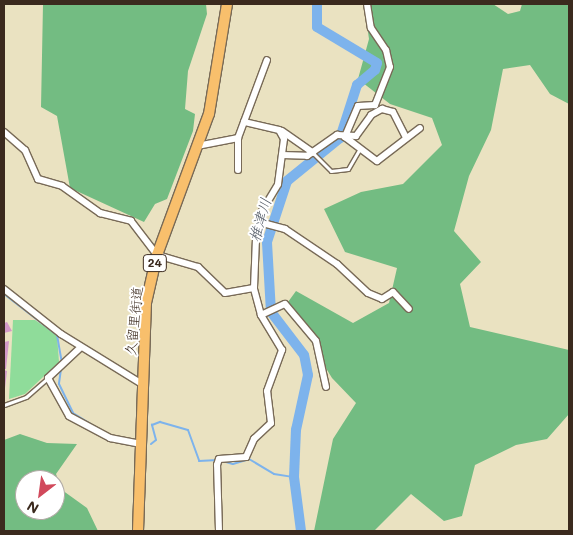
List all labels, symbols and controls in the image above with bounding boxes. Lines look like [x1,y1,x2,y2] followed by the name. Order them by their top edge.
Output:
[245,196,275,244] water label: 椎津川
[142,254,168,272] road number: 24
[122,285,146,357] street label: 久留里街道
[15,470,65,520] north arrow
[23,497,42,518] text: N

